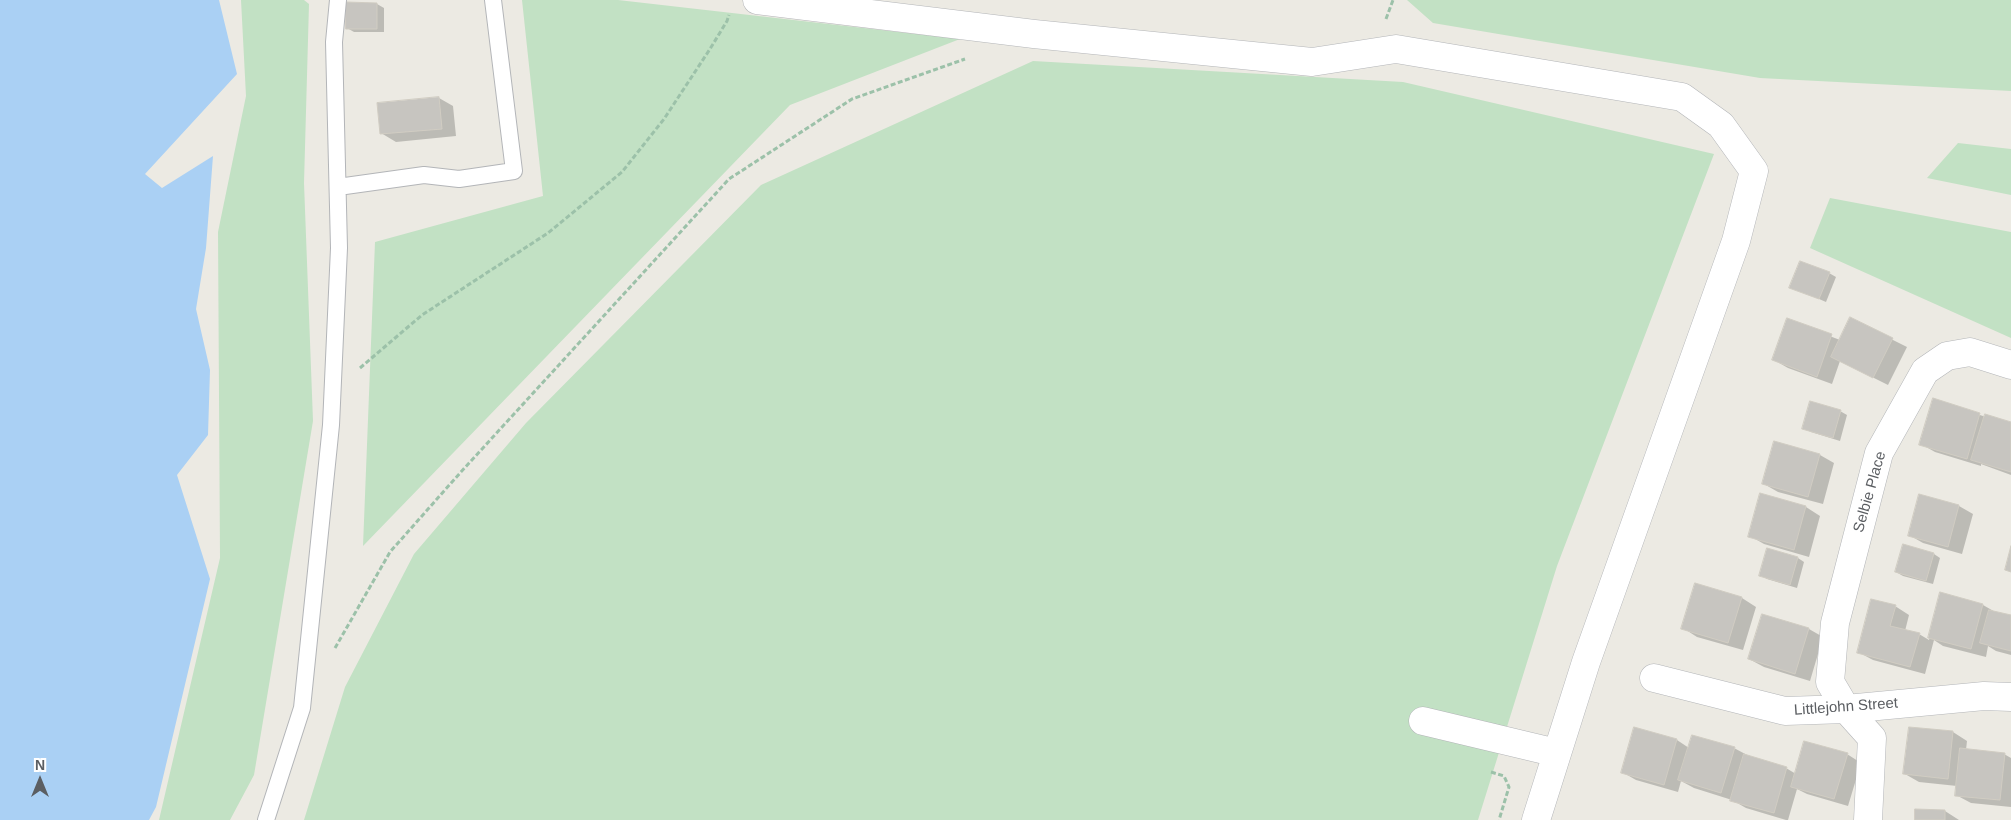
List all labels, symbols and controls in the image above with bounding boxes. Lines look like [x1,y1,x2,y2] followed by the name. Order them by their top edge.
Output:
[1850,449,1890,535] street label: Selbie Place
[1793,694,1899,720] street label: Littlejohn Street
[15,755,65,805] north arrow
[35,757,45,773] text: N

